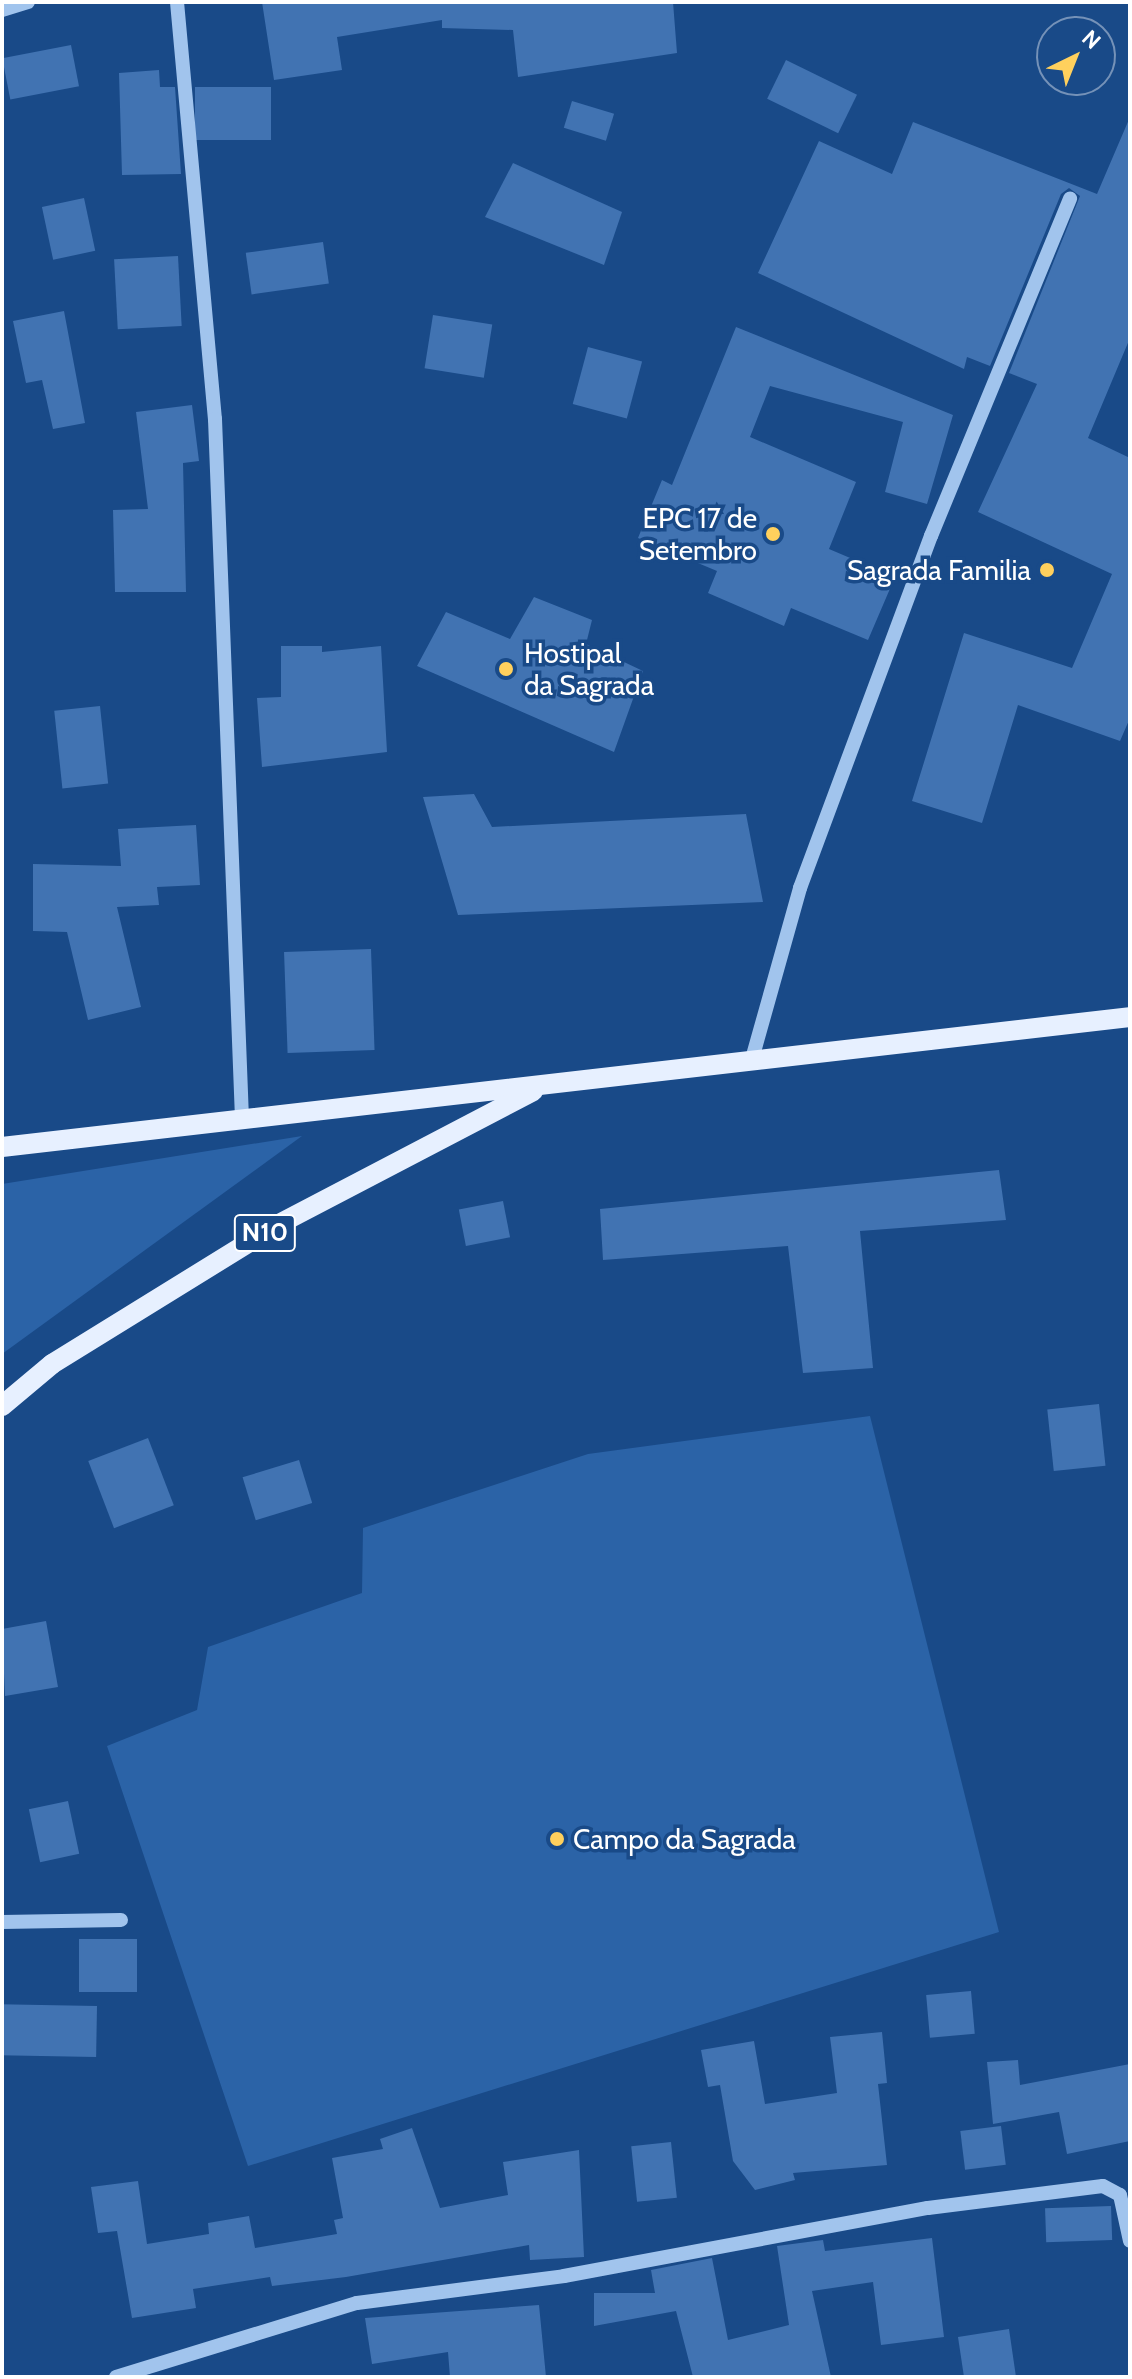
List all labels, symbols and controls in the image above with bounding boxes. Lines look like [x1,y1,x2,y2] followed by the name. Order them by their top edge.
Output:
[1036,16,1116,96] north arrow
[1076,24,1106,55] text: N
[639,501,757,567] place label: EPC 17 de Setembro
[764,525,782,543] marker: EPC 17 de Setembro
[847,553,1031,587] place label: Sagrada Familia
[1038,561,1056,579] marker: Sagrada Familia
[524,636,654,702] place label: Hostipal da Sagrada
[495,658,517,680] marker: Hostipal da Sagrada
[233,1211,297,1255] road number: N10
[573,1822,796,1856] place label: Campo da Sagrada
[548,1830,566,1848] marker: Campo da Sagrada

